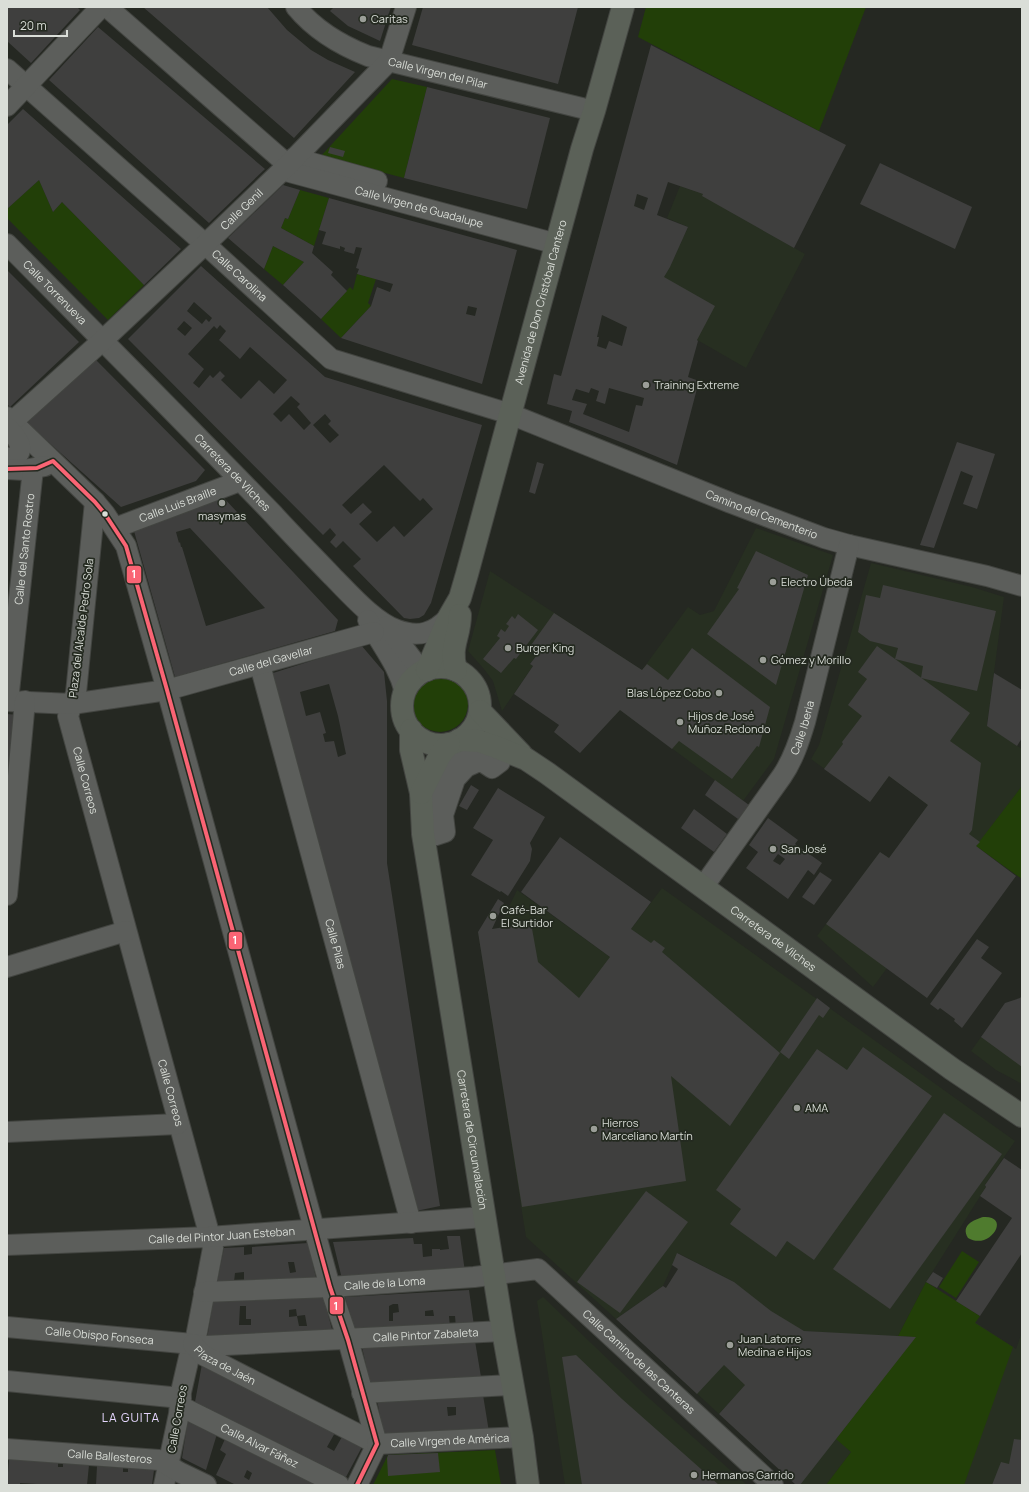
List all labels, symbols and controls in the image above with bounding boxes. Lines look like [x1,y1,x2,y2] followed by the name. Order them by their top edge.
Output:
[371,11,408,26] place label: Caritas
[14,12,67,38] scale bar
[358,14,368,24] marker: Caritas
[20,17,47,34] text: 20 m
[387,53,489,92] street label: Calle Virgen del Pilar
[353,182,486,231] street label: Calle Virgen de Guadalupe
[217,185,266,233] street label: Calle Genil
[511,218,570,386] street label: Avenida de Don Cristóbal Cantero
[209,246,271,304] street label: Calle Carolina
[20,257,90,327] street label: Calle Torrenueva
[654,377,740,392] place label: Training Extreme
[641,380,651,390] marker: Training Extreme
[192,430,274,514] street label: Carretera de Vilches
[137,482,219,525] street label: Calle Luis Braille
[704,486,820,542] street label: Camino del Cementerio
[10,492,37,605] street label: Calle del Santo Rostro
[217,498,227,508] marker: masymas
[198,508,246,523] place label: masymas
[100,509,110,519] unlabelled marker
[65,557,96,699] street label: Plaza del Alcalde Pedro Sola
[126,565,142,584] line badge: 1
[132,566,136,581] text: 1
[781,574,853,589] place label: Electro Úbeda
[768,577,778,587] marker: Electro Úbeda
[516,640,574,655] place label: Burger King
[227,642,314,679] street label: Calle del Gavellar
[503,643,513,653] marker: Burger King
[771,652,851,667] place label: Gómez y Morillo
[758,655,768,665] marker: Gómez y Morillo
[627,685,711,700] place label: Blas López Cobo
[714,688,724,698] marker: Blas López Cobo
[786,699,817,757] street label: Calle Iberia
[688,708,771,736] place label: Hijos de José Muñoz Redondo
[675,717,685,727] marker: Hijos de José Muñoz Redondo
[70,745,102,816] street label: Calle Correos
[781,841,827,856] place label: San José
[768,844,778,854] marker: San José
[501,902,553,930] place label: Café-Bar El Surtidor
[728,902,820,974] street label: Carretera de Vilches
[488,911,498,921] marker: Café-Bar El Surtidor
[322,917,350,971] street label: Calle Pilas
[228,931,243,950] line badge: 1
[233,932,237,947] text: 1
[155,1058,188,1128] street label: Calle Correos
[454,1069,491,1211] street label: Carretera de Circunvalación
[805,1100,828,1115] place label: AMA
[792,1103,802,1113] marker: AMA
[602,1115,693,1143] place label: Hierros Marceliano Martín
[589,1124,599,1134] marker: Hierros Marceliano Martín
[148,1223,295,1246] street label: Calle del Pintor Juan Esteban
[344,1272,426,1293] street label: Calle de la Loma
[329,1296,344,1315] line badge: 1
[334,1298,338,1313] text: 1
[580,1306,699,1417] street label: Calle Camino de las Canteras
[45,1323,154,1347] street label: Calle Obispo Fonseca
[373,1324,479,1345] street label: Calle Pintor Zabaleta
[738,1331,812,1359] place label: Juan Latorre Medina e Hijos
[725,1340,735,1350] marker: Juan Latorre Medina e Hijos
[191,1342,259,1388] street label: Plaza de Jaén
[163,1384,190,1454] street label: Calle Correos
[102,1409,160,1426] district label: LA GUITA
[218,1419,302,1471] street label: Calle Alvar Fáñez
[390,1430,510,1450] street label: Calle Virgen de América
[67,1445,153,1466] street label: Calle Ballesteros
[702,1467,794,1482] place label: Hermanos Garrido
[689,1470,699,1480] marker: Hermanos Garrido

